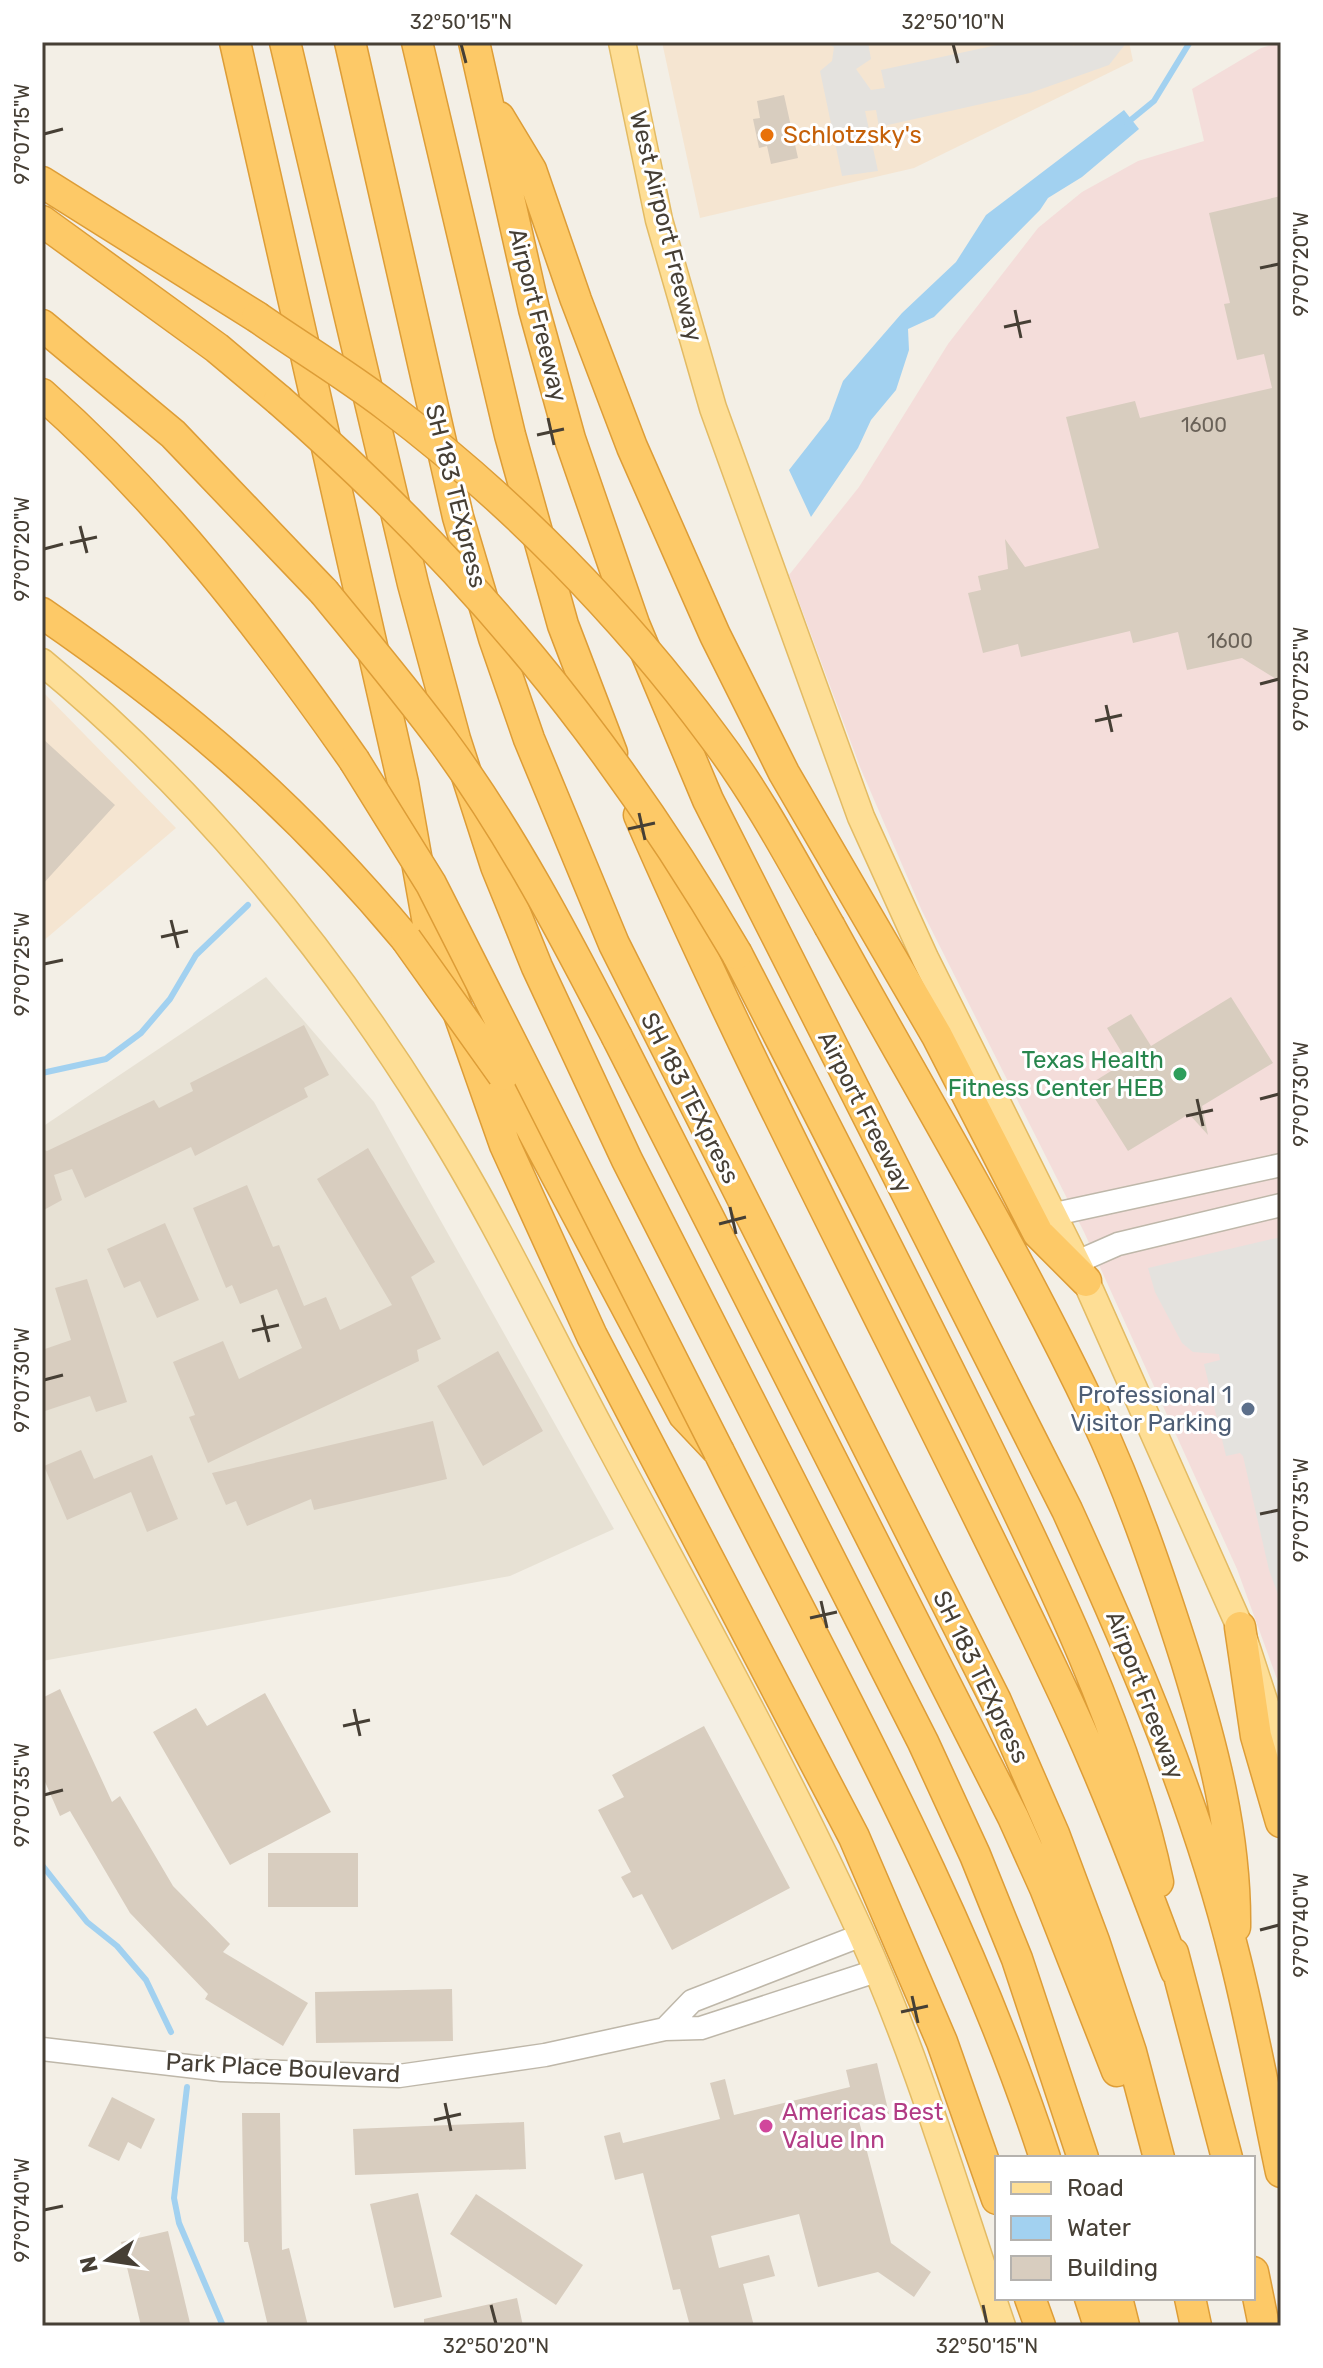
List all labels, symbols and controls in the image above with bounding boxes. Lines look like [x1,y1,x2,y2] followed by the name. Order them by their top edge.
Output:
[410,10,512,34] text: 32°50'15"N
[901,10,1005,34] text: 32°50'10"N
[10,83,34,185] text: 97°07'15"W
[624,108,708,344] street label: West Airport Freeway
[783,121,922,149] place label: Schlotzsky's
[758,126,776,144] marker: Schlotzsky's
[1289,211,1313,317] text: 97°07'20"W
[503,225,573,405] street label: Airport Freeway
[420,401,492,591] street label: SH 183 TEXpress
[1181,413,1227,437] house number: 1600
[10,496,34,602] text: 97°07'20"W
[1289,627,1313,731] text: 97°07'25"W
[1207,629,1253,653] house number: 1600
[10,912,34,1016] text: 97°07'25"W
[635,1008,745,1188] street label: SH 183 TEXpress
[812,1026,918,1198] street label: Airport Freeway
[1289,1041,1313,1147] text: 97°07'30"W
[948,1046,1164,1102] place label: Texas Health Fitness Center HEB
[1171,1065,1189,1083] marker: Texas Health Fitness Center HEB
[10,1327,34,1433] text: 97°07'30"W
[1070,1381,1232,1437] place label: Professional 1 Visitor Parking
[1239,1400,1257,1418] marker: Professional 1 Visitor Parking
[1289,1458,1313,1562] text: 97°07'35"W
[927,1586,1035,1768] street label: SH 183 TEXpress
[1100,1607,1190,1783] street label: Airport Freeway
[10,1743,34,1847] text: 97°07'35"W
[1289,1873,1313,1977] text: 97°07'40"W
[165,2048,401,2088] street label: Park Place Boulevard
[782,2098,943,2154] place label: Americas Best Value Inn
[757,2117,775,2135] marker: Americas Best Value Inn
[995,2156,1255,2300] legend
[10,2158,34,2262] text: 97°07'40"W
[1067,2174,1124,2202] text: Road
[1067,2214,1131,2242] text: Water
[68,2220,148,2300] north arrow
[74,2254,104,2275] text: N
[1067,2254,1158,2282] text: Building
[443,2334,549,2358] text: 32°50'20"N
[936,2334,1038,2358] text: 32°50'15"N

